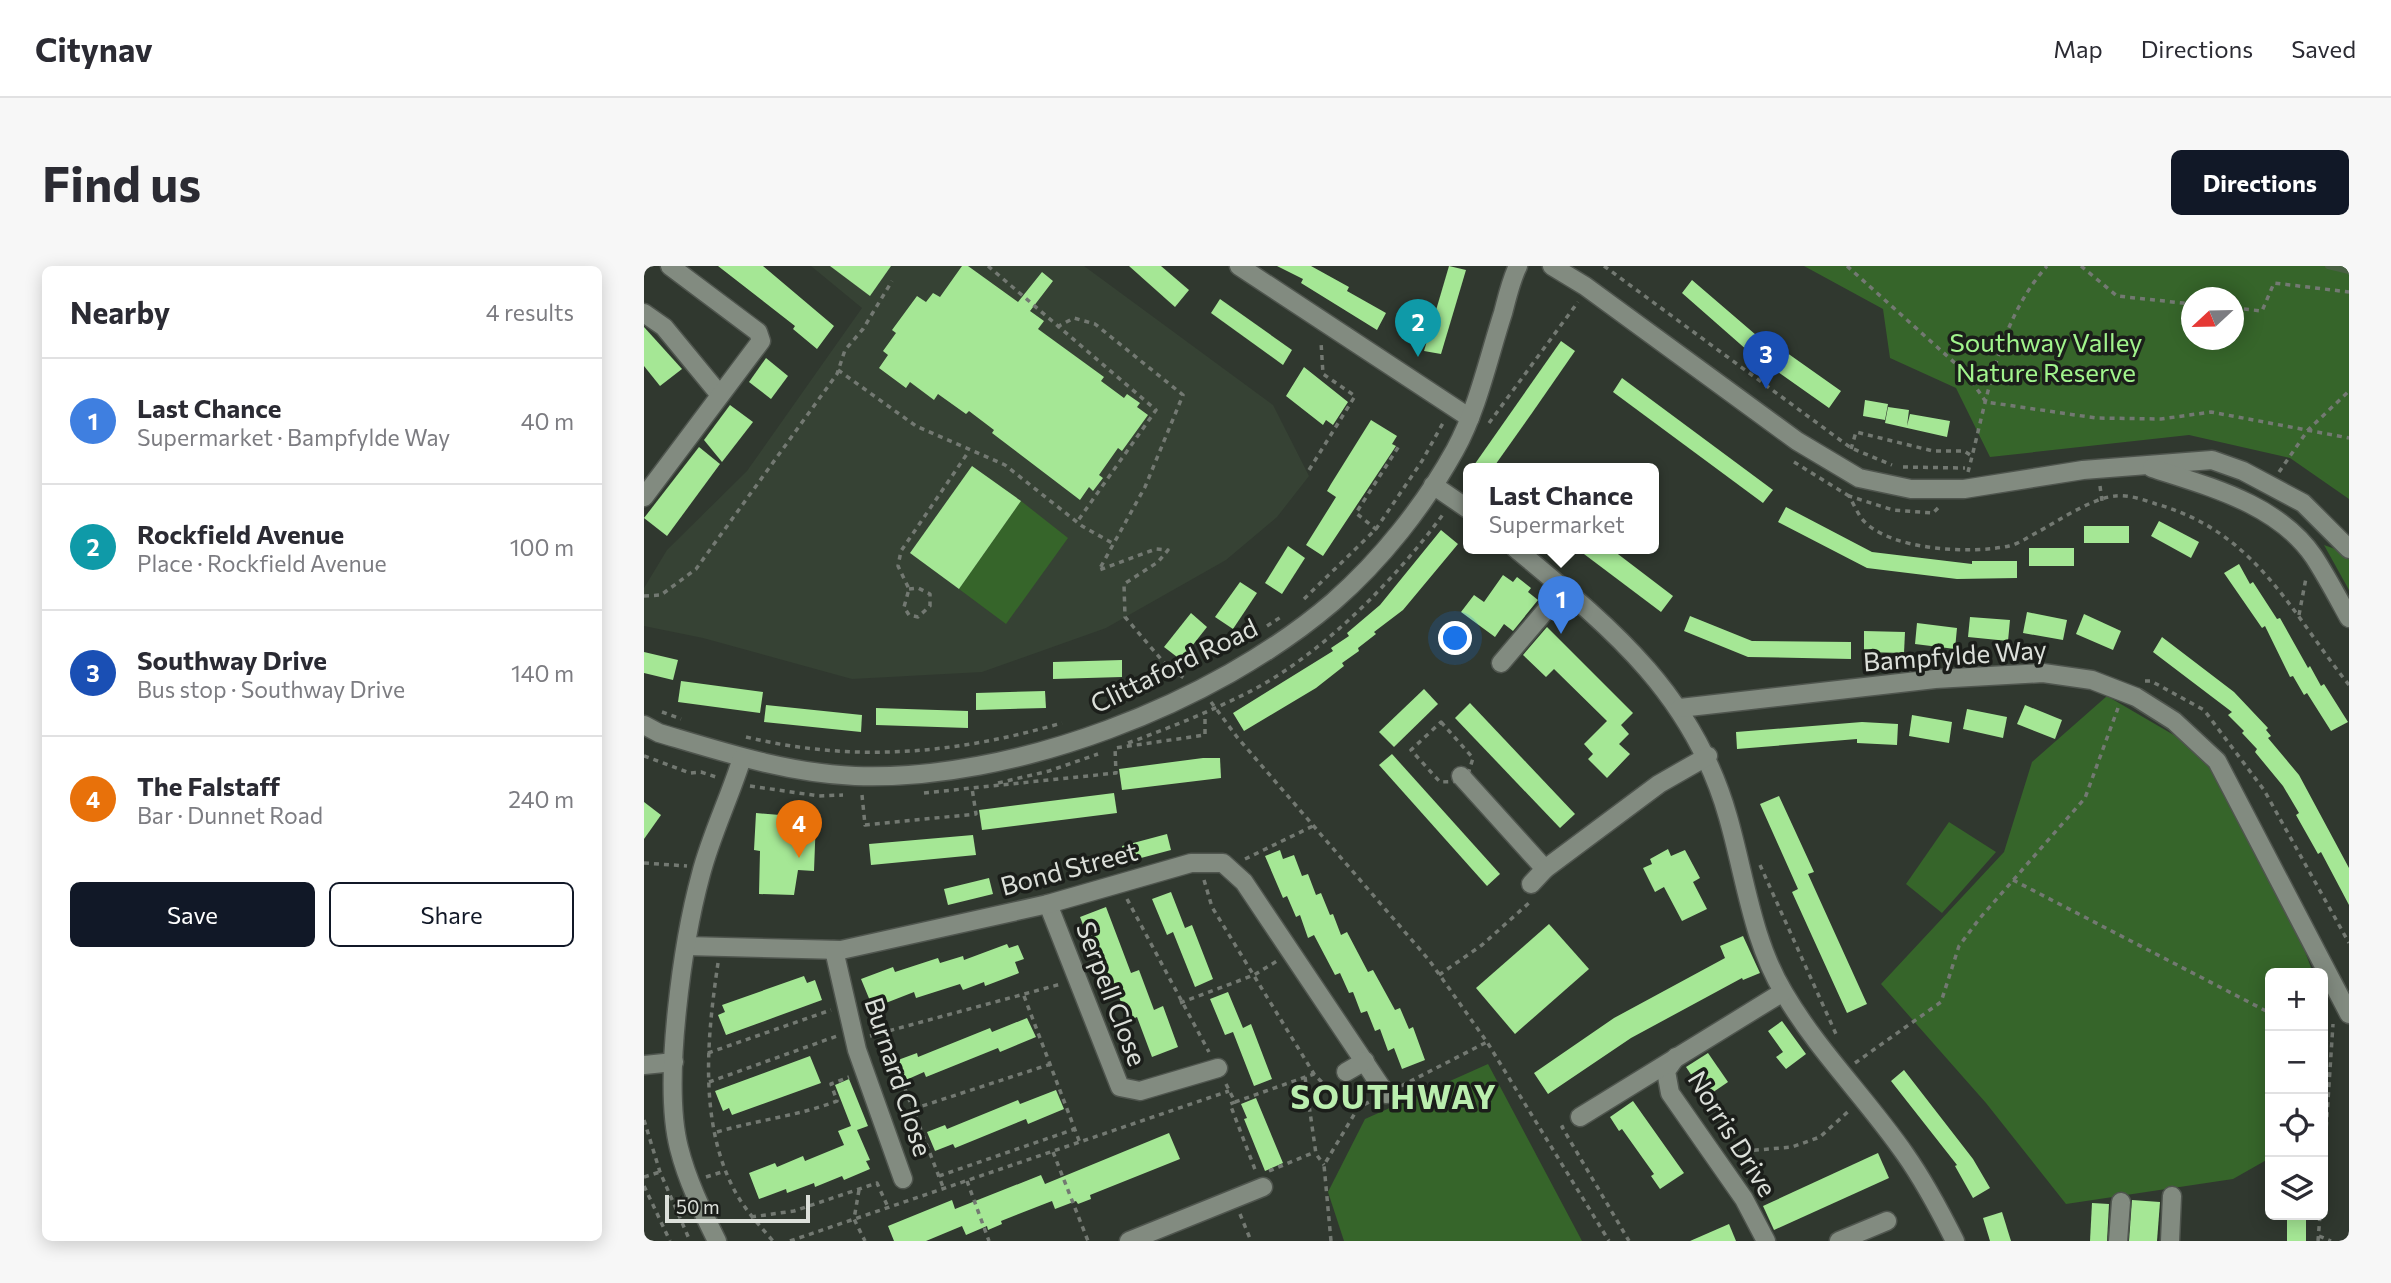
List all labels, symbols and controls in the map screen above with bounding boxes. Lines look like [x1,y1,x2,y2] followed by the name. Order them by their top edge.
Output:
[35,28,153,69] text: Citynav
[2053,34,2103,63] text: Map
[2141,34,2253,63] text: Directions
[2291,34,2356,63] text: Saved
[2171,150,2349,215] button: Directions
[42,152,201,212] text: Find us
[2181,287,2244,350] north arrow
[70,293,170,330] text: Nearby
[486,298,574,326] text: 4 results
[1395,299,1441,357] pin: 2
[1950,326,2142,387] park label: Southway Valley Nature Reserve
[1743,331,1789,389] pin: 3
[137,392,282,423] text: Last Chance
[88,407,98,435] text: 1
[521,407,574,435] text: 40 m
[137,423,450,451] text: Supermarket · Bampfylde Way
[1463,463,1659,554] popup
[1489,479,1633,510] text: Last Chance
[1489,510,1625,538] text: Supermarket
[137,518,344,549] text: Rockfield Avenue
[86,533,100,561] text: 2
[510,533,574,561] text: 100 m
[137,549,387,577] text: Place · Rockfield Avenue
[1538,576,1584,634] pin: 1
[1085,611,1262,718] street label: Clittaford Road
[1438,621,1472,655] your location
[1862,633,2048,676] street label: Bampfylde Way
[137,644,327,675] text: Southway Drive
[86,659,100,687] text: 3
[511,659,574,687] text: 140 m
[137,675,405,703] text: Bus stop · Southway Drive
[137,770,280,801] text: The Falstaff
[86,785,100,813] text: 4
[508,785,574,813] text: 240 m
[776,800,822,858] pin: 4
[137,801,323,829] text: Bar · Dunnet Road
[997,834,1141,901] street label: Bond Street
[70,882,315,947] button: Save
[329,882,574,947] button: Share
[1071,917,1154,1070] street label: Serpell Close
[2265,968,2328,1220] map controls
[2265,968,2328,1031] button: +
[859,993,940,1160] street label: Burnard Close
[2265,1031,2328,1094] button: −
[1682,1065,1784,1202] street label: Norris Drive
[1290,1075,1498,1116] district label: SOUTHWAY
[2265,1094,2328,1157] button: locate
[2265,1157,2328,1220] button: layers
[665,1192,810,1224] scale bar
[676,1195,720,1218] text: 50 m

